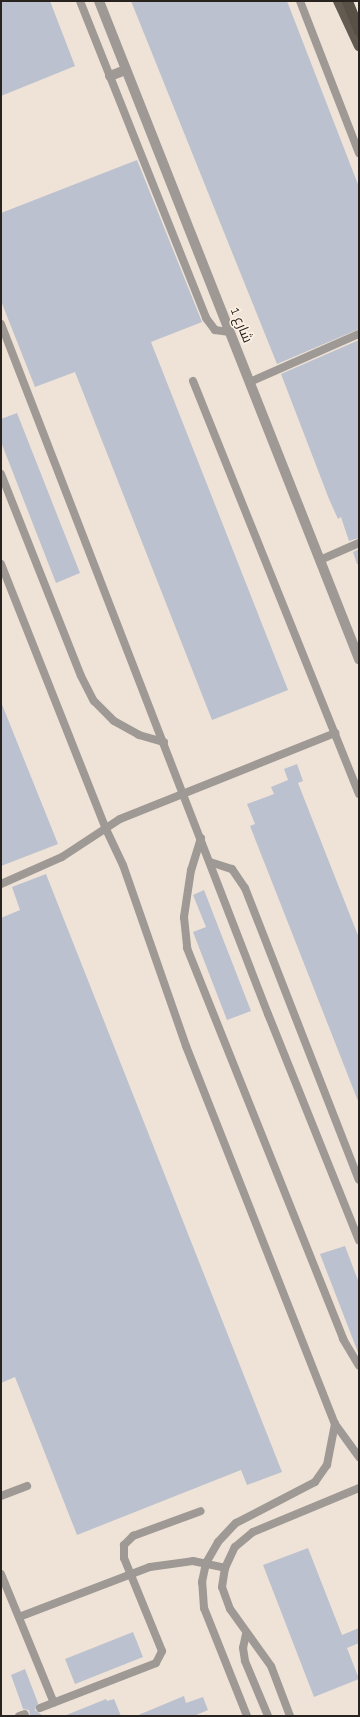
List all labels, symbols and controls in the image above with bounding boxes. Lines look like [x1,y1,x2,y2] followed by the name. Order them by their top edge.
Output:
[227,305,257,345] street label: شارع 1

